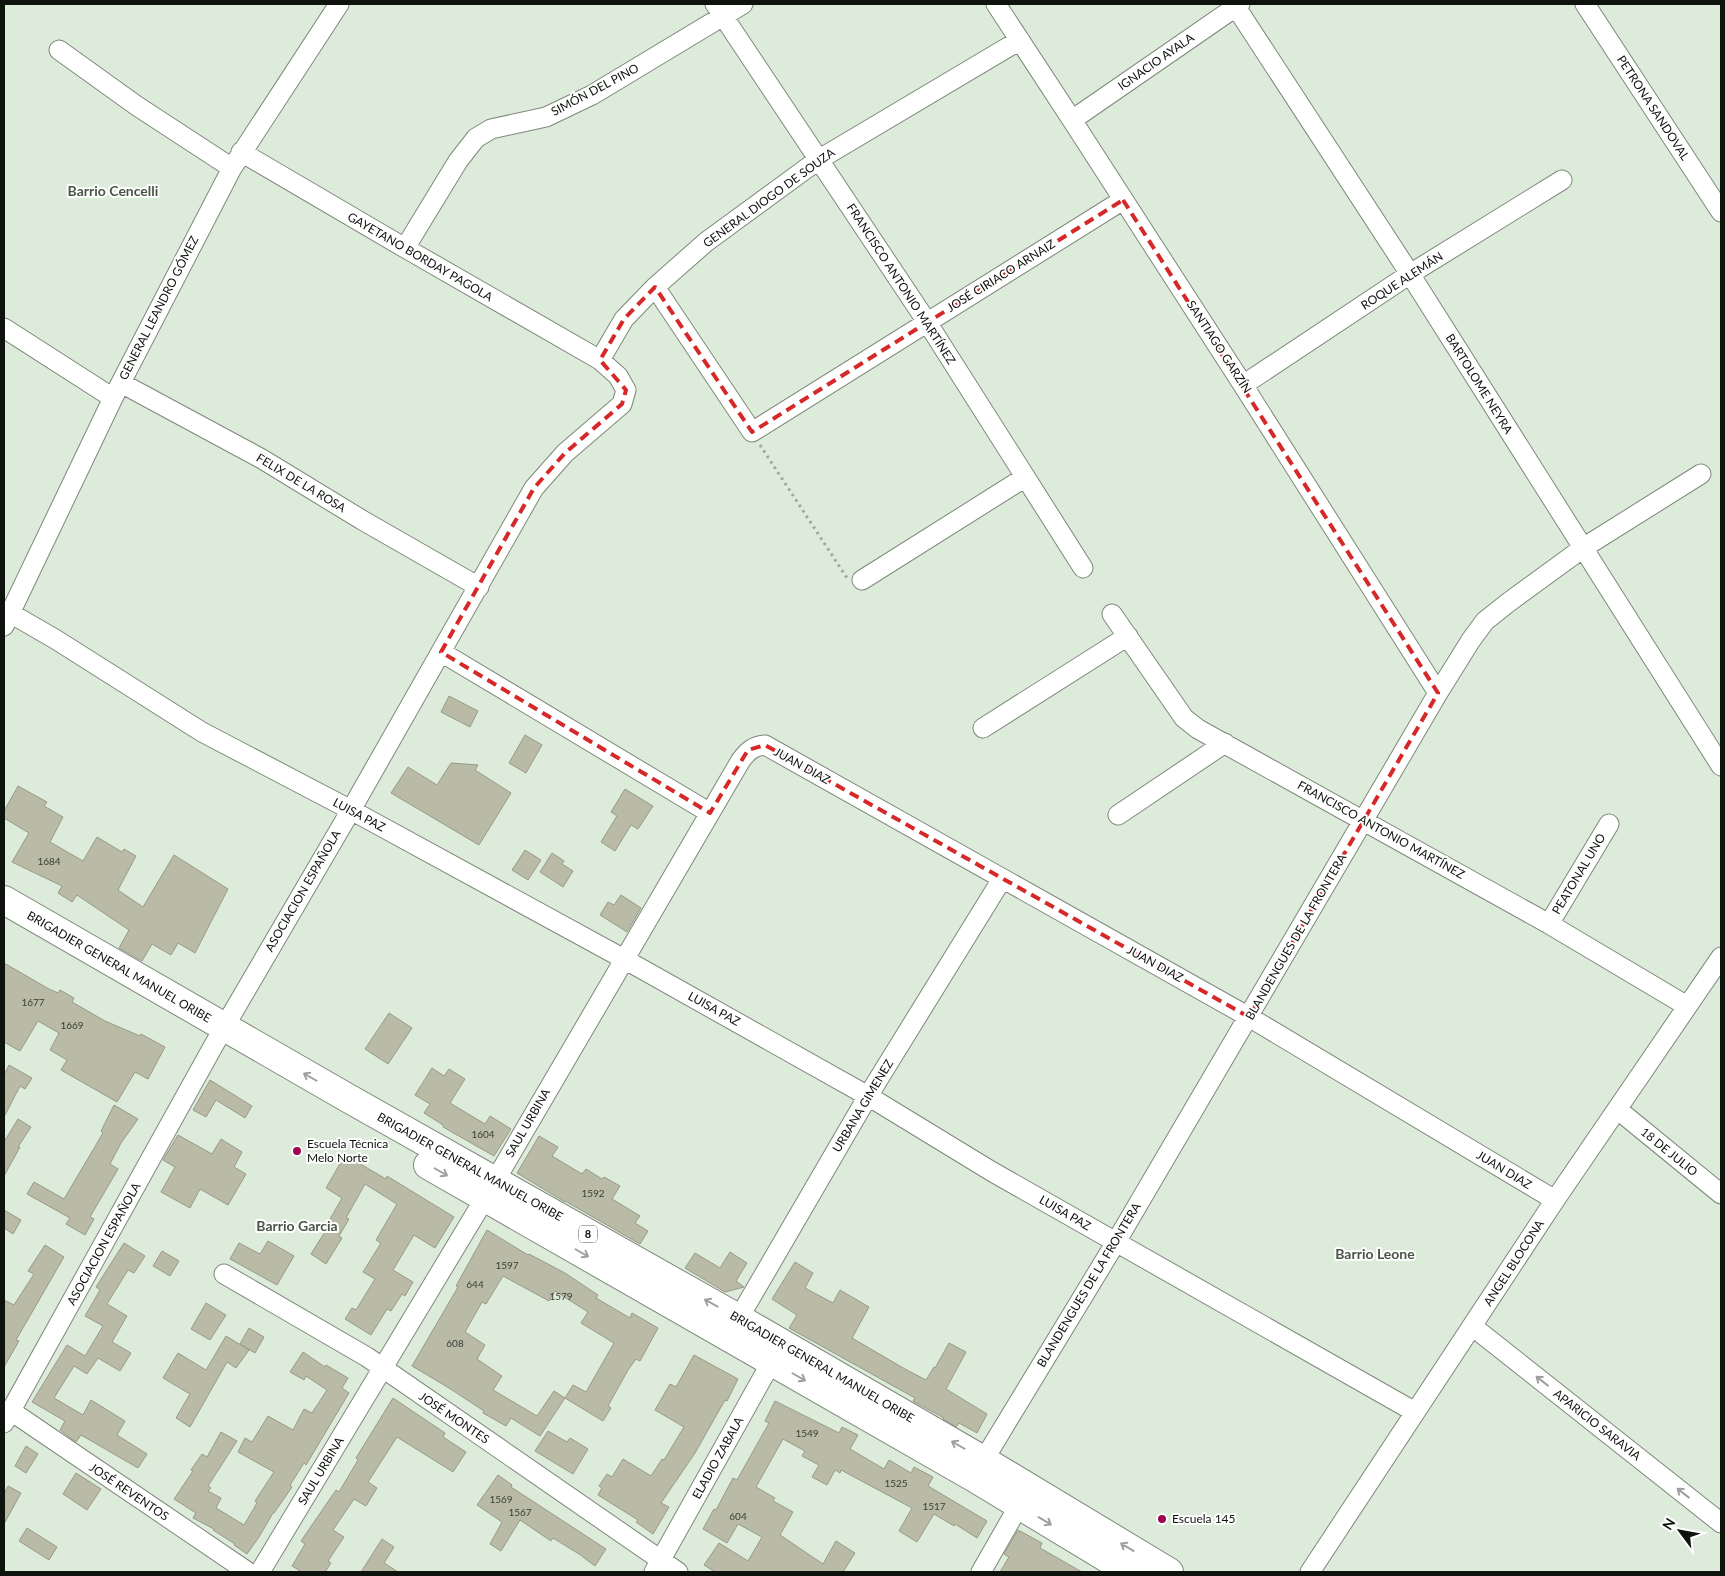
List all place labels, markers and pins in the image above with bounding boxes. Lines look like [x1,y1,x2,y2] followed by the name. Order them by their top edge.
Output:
[307,1136,388,1165] place label: Escuela Técnica Melo Norte
[291,1145,303,1157] marker: Escuela Técnica Melo Norte
[1172,1511,1236,1526] place label: Escuela 145
[1156,1513,1168,1525] marker: Escuela 145

